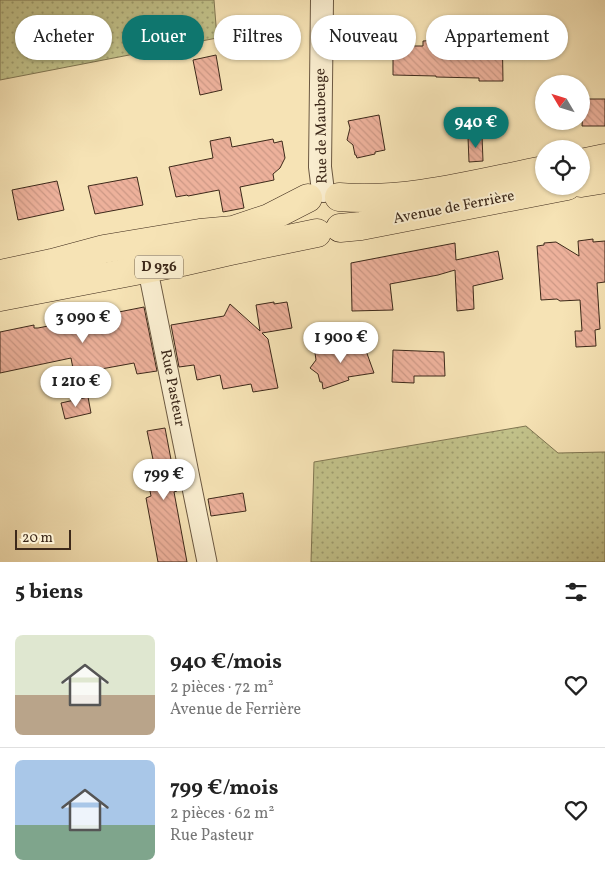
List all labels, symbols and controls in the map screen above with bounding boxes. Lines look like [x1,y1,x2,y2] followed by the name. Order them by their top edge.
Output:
[15,15,112,60] chip: Acheter
[122,15,204,60] chip: Louer
[214,15,301,60] chip: Filtres
[311,15,416,60] chip: Nouveau
[426,15,568,60] chip: Appartement
[310,68,334,184] street label: Rue de Maubeuge
[535,75,590,130] north arrow
[535,75,590,195] map controls
[441,106,511,149] pin: 940 €
[455,112,497,134] text: 940 €
[535,140,590,195] button: locate
[392,186,516,230] street label: Avenue de Ferrière
[135,256,183,278] road number: D 936
[37,302,129,344] pin: 3 090 €
[55,307,111,329] text: 3 090 €
[295,322,387,364] pin: 1 900 €
[314,327,368,349] text: 1 900 €
[154,348,190,428] street label: Rue Pasteur
[30,366,122,408] pin: 1 210 €
[51,371,101,393] text: 1 210 €
[129,458,199,501] pin: 799 €
[144,464,184,486] text: 799 €
[15,527,71,550] scale bar
[22,529,53,548] text: 20 m
[15,578,83,607] text: 5 biens
[562,578,590,606] icon: filters
[170,648,282,677] text: 940 €/mois
[55,655,115,715] icon: home
[562,671,590,699] icon: heart
[170,677,274,699] text: 2 pièces · 72 m²
[170,699,301,721] text: Avenue de Ferrière
[170,774,278,803] text: 799 €/mois
[55,780,115,840] icon: home
[562,796,590,824] icon: heart
[170,803,274,825] text: 2 pièces · 62 m²
[170,825,254,847] text: Rue Pasteur

